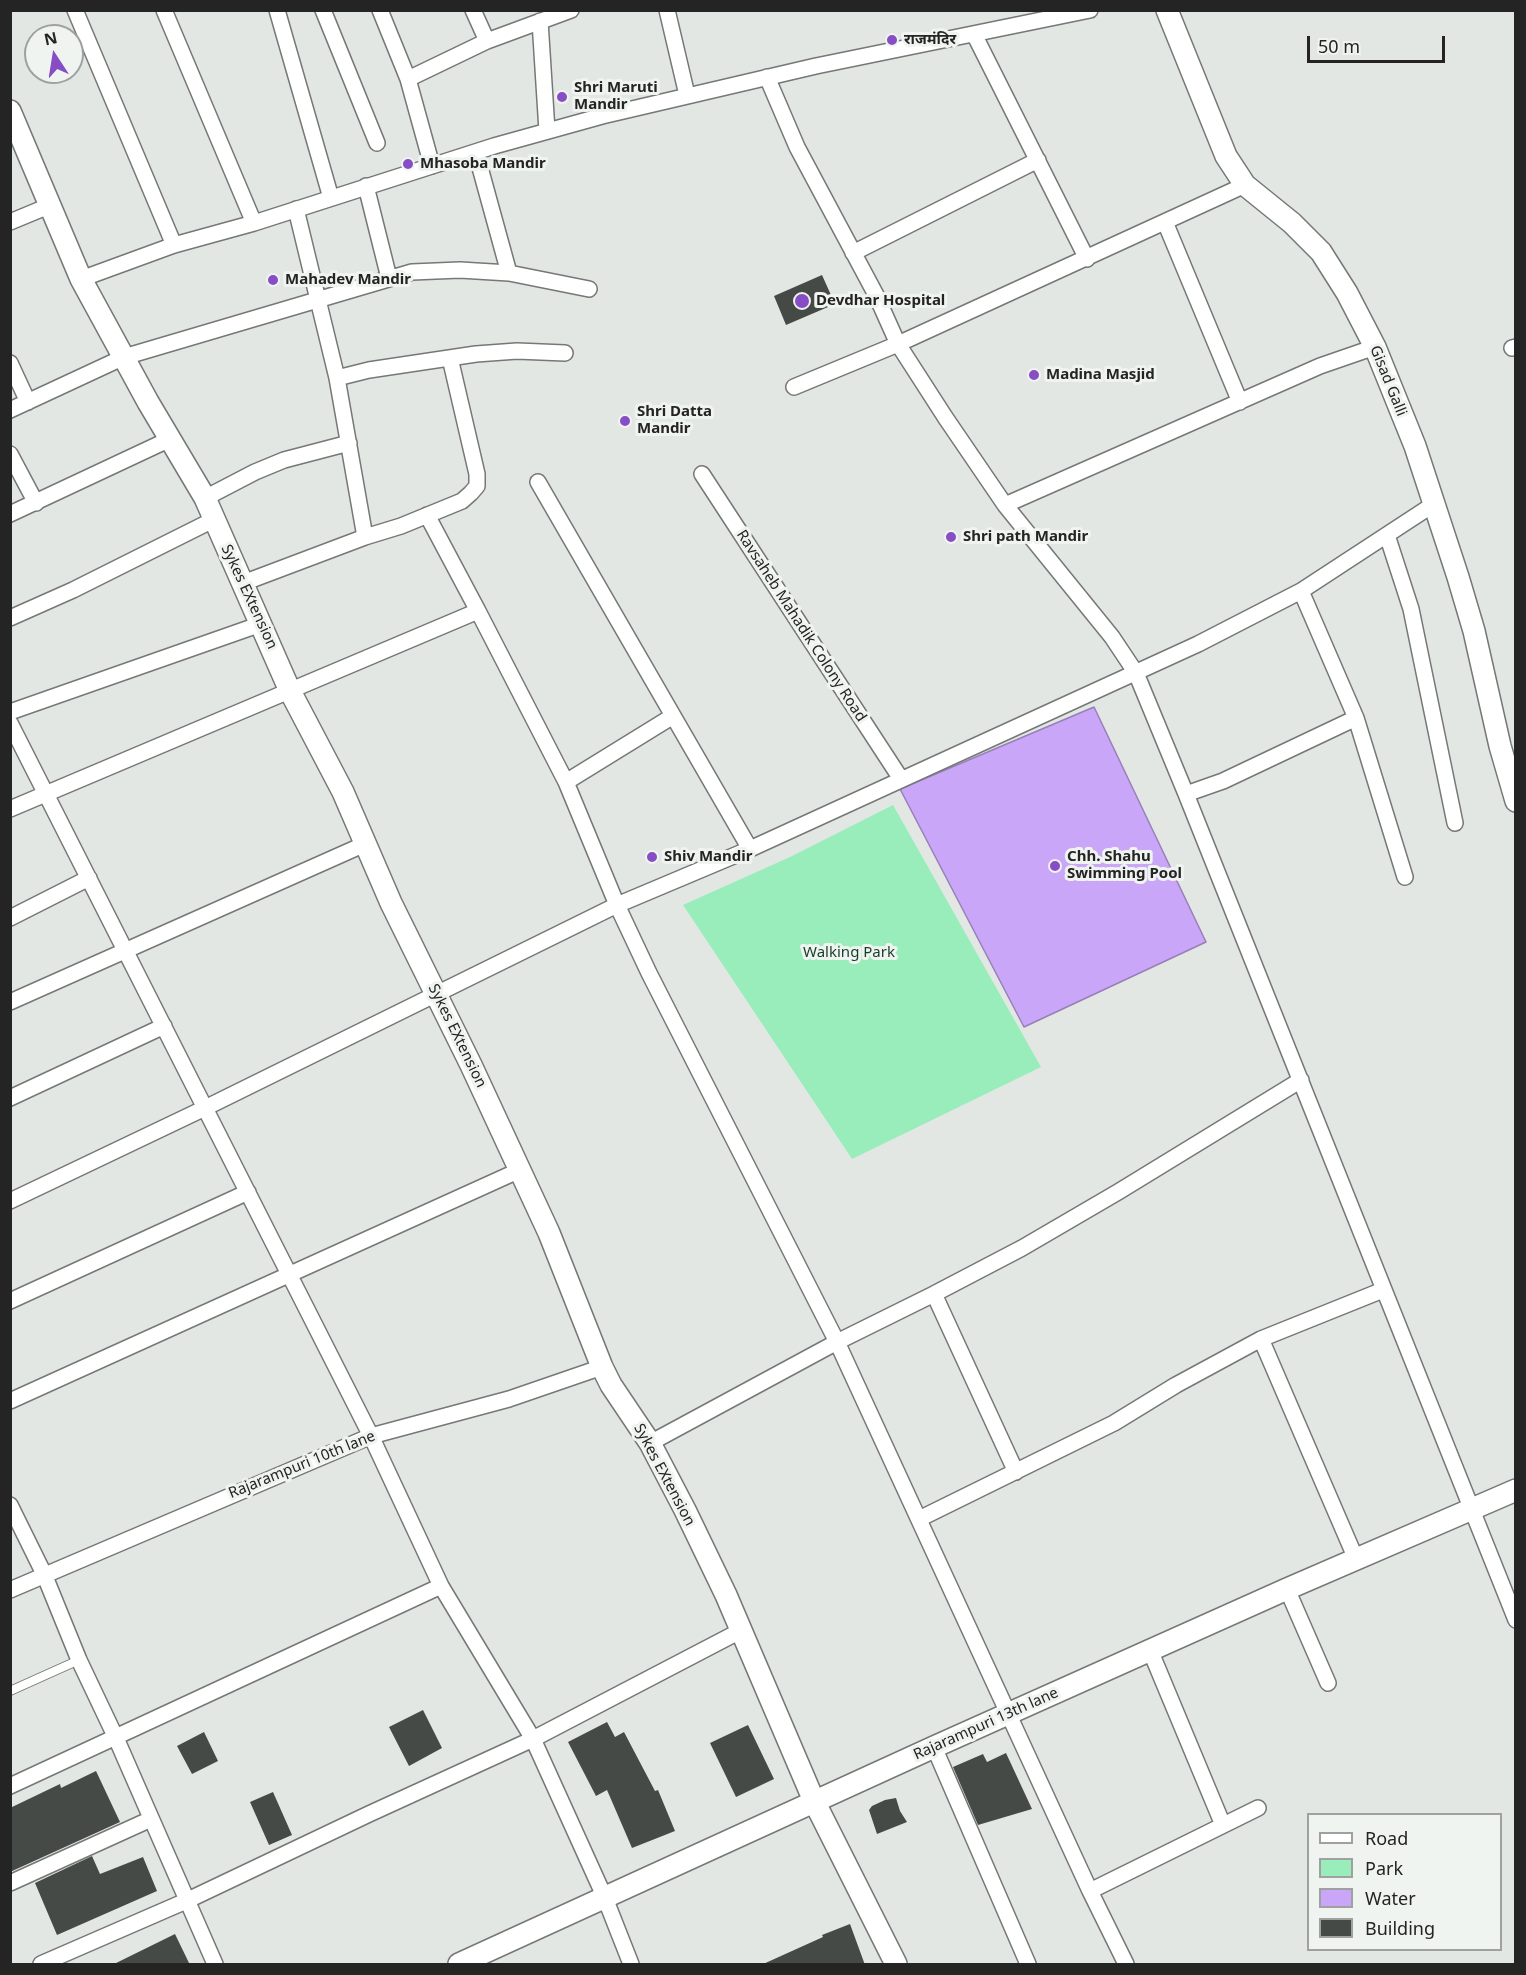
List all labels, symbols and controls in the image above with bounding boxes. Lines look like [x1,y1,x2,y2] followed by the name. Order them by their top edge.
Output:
[24,24,84,84] north arrow
[1310,24,1448,62] scale bar
[42,26,59,50] text: N
[904,31,956,49] place label: राजमंदिर
[885,33,899,47] marker: राजमंदिर
[1318,34,1360,58] text: 50 m
[574,79,658,114] place label: Shri Maruti Mandir
[555,90,569,104] marker: Shri Maruti Mandir
[420,155,546,173] place label: Mhasoba Mandir
[401,157,415,171] marker: Mhasoba Mandir
[285,271,411,289] place label: Mahadev Mandir
[266,273,280,287] marker: Mahadev Mandir
[793,292,811,310] marker: Devdhar Hospital
[816,292,945,310] place label: Devdhar Hospital
[1366,343,1410,419] street label: Gisad Galli
[1046,366,1155,384] place label: Madina Masjid
[1027,368,1041,382] marker: Madina Masjid
[637,403,712,438] place label: Shri Datta Mandir
[618,414,632,428] marker: Shri Datta Mandir
[732,527,870,725] street label: Ravsaheb Mahadik Colony Road
[963,528,1088,546] place label: Shri path Mandir
[944,530,958,544] marker: Shri path Mandir
[217,542,281,652] street label: Sykes EXtension
[664,848,753,866] place label: Shiv Mandir
[1067,848,1182,883] place label: Chh. Shahu Swimming Pool
[645,850,659,864] marker: Shiv Mandir
[1048,859,1062,873] marker: Chh. Shahu Swimming Pool
[803,944,895,962] park label: Walking Park
[424,981,490,1091] street label: Sykes EXtension
[630,1421,698,1529] street label: Sykes EXtension
[226,1427,378,1503] street label: Rajarampuri 10th lane
[911,1684,1061,1764] street label: Rajarampuri 13th lane
[1307,1813,1502,1951] legend
[1365,1826,1408,1850] text: Road
[1365,1856,1403,1880] text: Park
[1365,1886,1416,1910] text: Water
[1365,1916,1435,1940] text: Building

